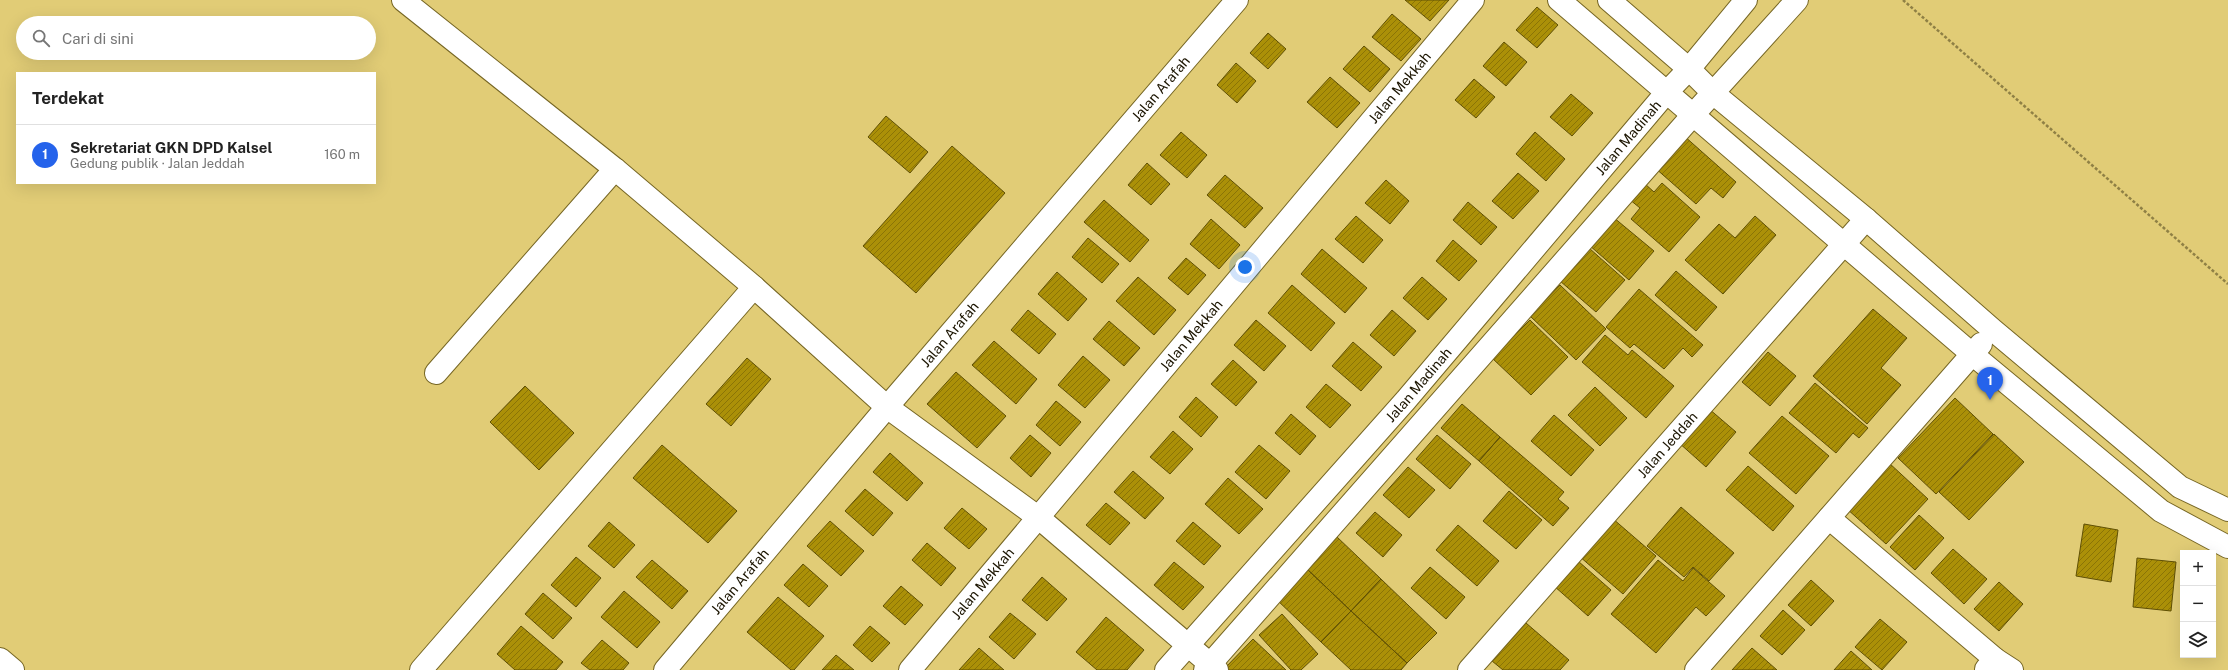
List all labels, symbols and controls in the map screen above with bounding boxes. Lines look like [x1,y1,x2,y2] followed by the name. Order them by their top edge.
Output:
[16,16,376,60] search box
[30,27,52,49] icon: search
[62,30,134,47] text: Cari di sini
[1365,48,1434,126] street label: Jalan Mekkah
[1128,53,1193,125] street label: Jalan Arafah
[32,88,104,108] text: Terdekat
[1592,97,1664,178] street label: Jalan Madinah
[70,139,272,156] text: Sekretariat GKN DPD Kalsel
[42,147,48,162] text: 1
[324,147,360,162] text: 160 m
[70,156,244,171] text: Gedung publik · Jalan Jeddah
[1235,257,1255,277] your location
[1157,297,1226,374] street label: Jalan Mekkah
[917,299,982,370] street label: Jalan Arafah
[1382,344,1455,425] street label: Jalan Madinah
[1977,367,2003,400] pin: 1
[1634,409,1701,481] street label: Jalan Jeddah
[708,545,772,617] street label: Jalan Arafah
[948,545,1017,622] street label: Jalan Mekkah
[2180,550,2216,658] map controls
[2180,550,2216,586] button: +
[2180,586,2216,622] button: −
[2180,622,2216,658] button: layers

